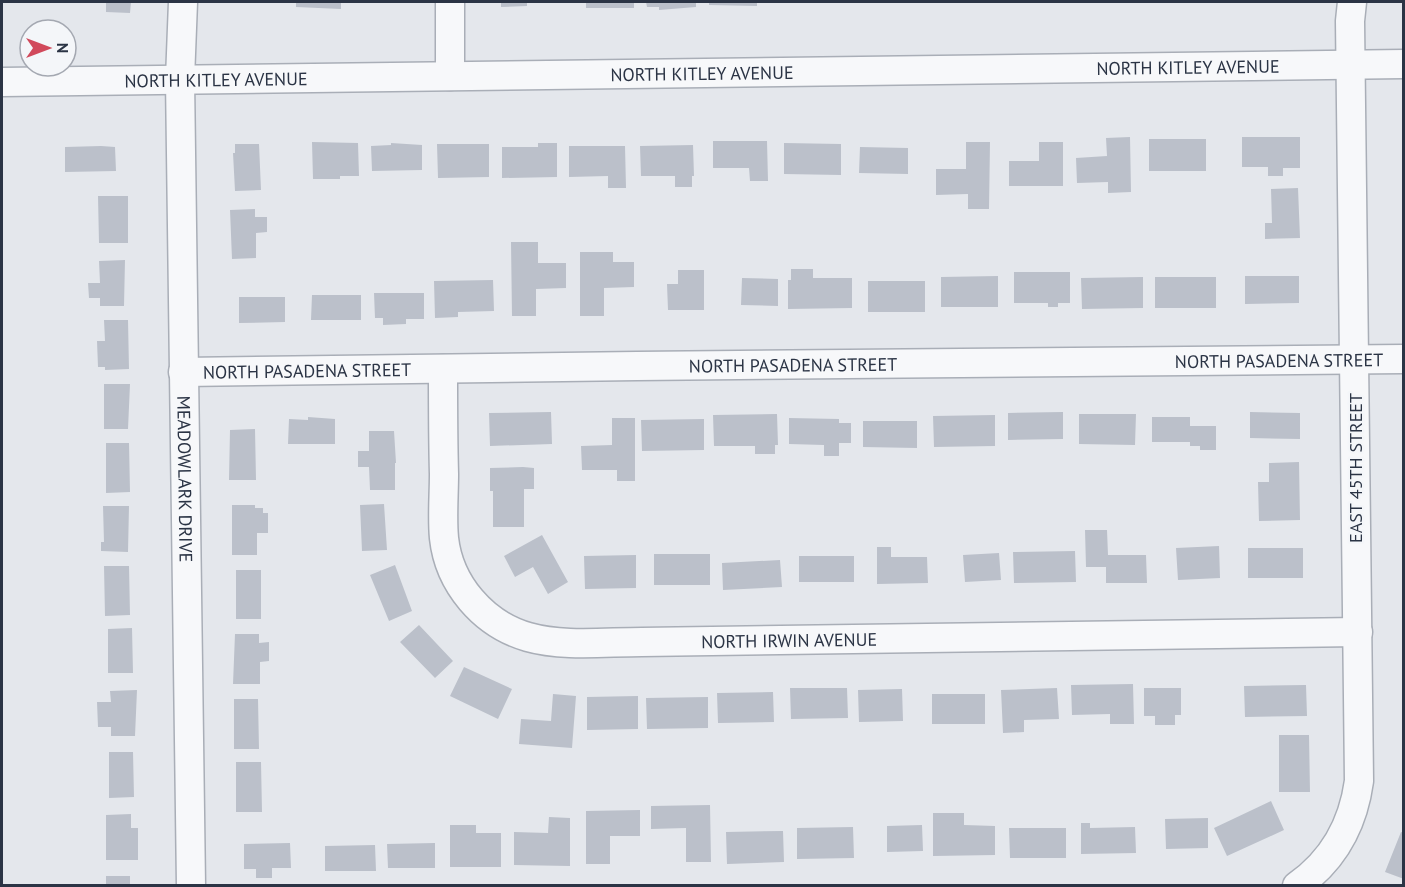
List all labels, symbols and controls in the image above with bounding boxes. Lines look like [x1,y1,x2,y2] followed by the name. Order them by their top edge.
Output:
[18,18,78,78] north arrow
[53,43,73,53] text: N
[1096,54,1280,79] street label: NORTH KITLEY AVENUE
[610,60,794,86] street label: NORTH KITLEY AVENUE
[124,67,308,92] street label: NORTH KITLEY AVENUE
[1175,348,1383,373] street label: NORTH PASADENA STREET
[689,352,897,377] street label: NORTH PASADENA STREET
[203,357,411,383] street label: NORTH PASADENA STREET
[1344,393,1367,543] street label: EAST 45TH STREET
[173,395,198,562] street label: MEADOWLARK DRIVE
[701,627,877,653] street label: NORTH IRWIN AVENUE

